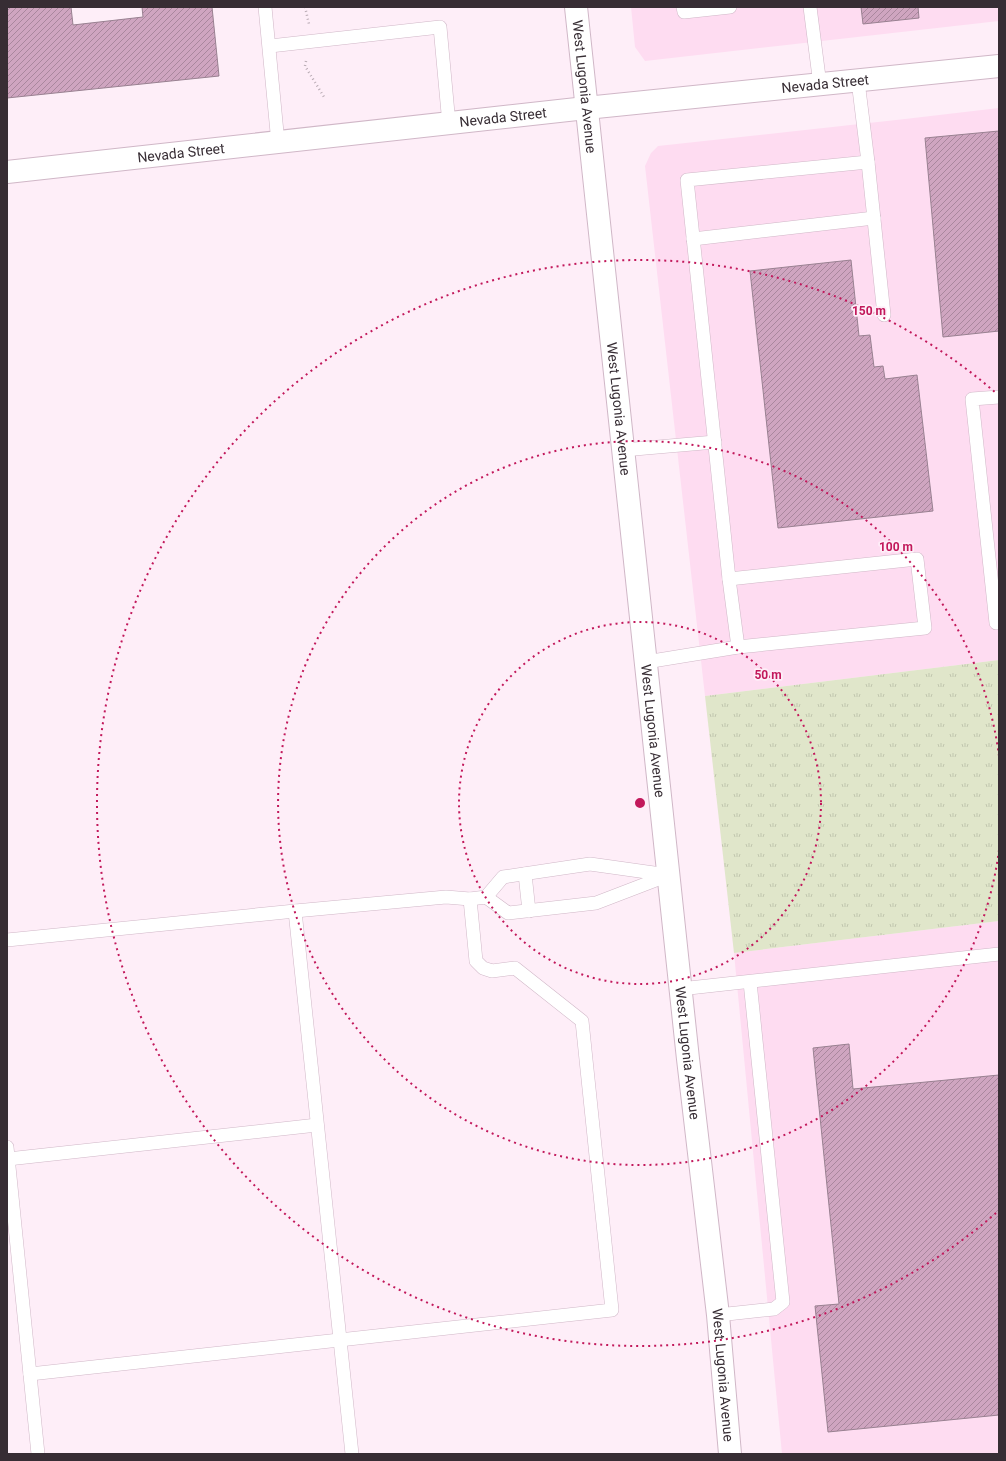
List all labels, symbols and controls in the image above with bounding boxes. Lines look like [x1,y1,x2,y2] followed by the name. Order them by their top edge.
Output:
[569,19,600,154] street label: West Lugonia Avenue
[781,71,870,96] street label: Nevada Street
[459,104,548,130] street label: Nevada Street
[136,140,226,166] street label: Nevada Street
[852,304,886,318] text: 150 m
[604,341,634,476] street label: West Lugonia Avenue
[879,540,913,554] text: 100 m
[638,664,668,798] street label: West Lugonia Avenue
[754,668,782,682] text: 50 m
[633,796,647,810] centre of rings
[672,986,703,1121] street label: West Lugonia Avenue
[709,1307,737,1442] street label: West Lugonia Avenue

